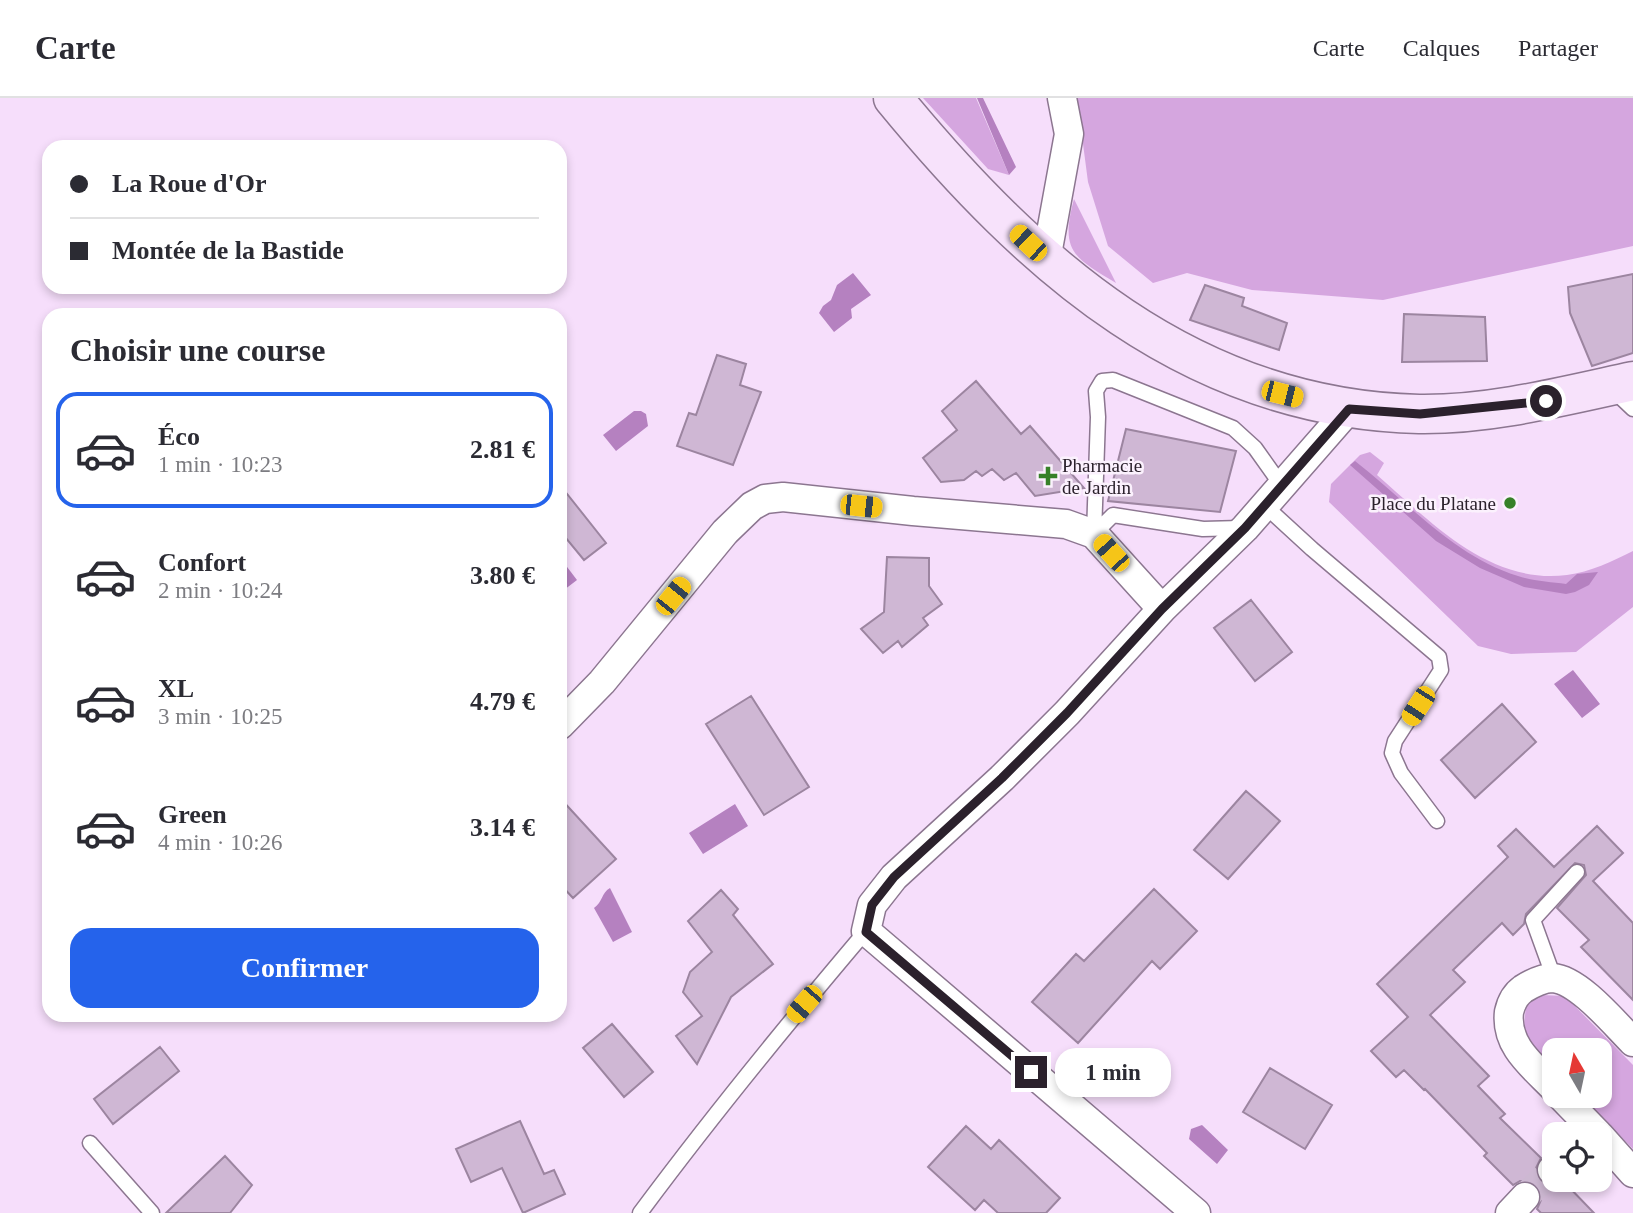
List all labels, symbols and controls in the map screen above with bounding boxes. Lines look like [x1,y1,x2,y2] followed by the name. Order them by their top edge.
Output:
[35,30,116,66] text: Carte
[1313,35,1365,61] text: Carte
[1403,35,1480,61] text: Calques
[1518,35,1598,61] text: Partager
[112,169,267,198] text: La Roue d'Or
[1006,221,1051,265] car
[112,236,344,265] text: Montée de la Bastide
[70,332,325,368] text: Choisir une course
[1260,379,1305,409] car
[1530,385,1562,417] route start
[74,419,137,482] icon: car
[158,422,200,451] text: Éco
[470,435,535,464] text: 2.81 €
[158,452,283,477] text: 1 min · 10:23
[1062,455,1142,498] place label: Pharmacie de Jardin
[1040,468,1056,484] marker: Pharmacie de Jardin
[840,493,883,519] car
[1370,493,1496,514] place label: Place du Platane
[1502,495,1518,511] marker: Place du Platane
[1090,530,1133,576] car
[74,545,137,608] icon: car
[158,548,246,577] text: Confort
[470,561,535,590] text: 3.80 €
[652,573,695,619] car
[158,578,283,603] text: 2 min · 10:24
[74,671,137,734] icon: car
[158,674,194,703] text: XL
[1398,683,1439,729] car
[470,687,535,716] text: 4.79 €
[158,704,283,729] text: 3 min · 10:25
[74,797,137,860] icon: car
[158,800,227,829] text: Green
[470,813,535,842] text: 3.14 €
[158,830,283,855] text: 4 min · 10:26
[70,928,539,1008] button: Confirmer
[783,981,826,1027] car
[1542,1038,1612,1108] north arrow
[1542,1038,1612,1192] map controls
[1056,1048,1171,1096] callout: 1 min
[1015,1056,1047,1088] route end
[1085,1060,1141,1085] text: 1 min
[1542,1122,1612,1192] button: locate

